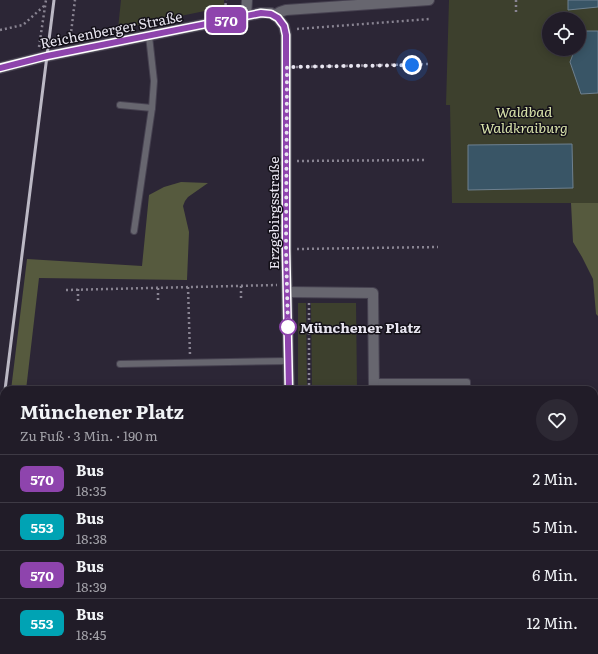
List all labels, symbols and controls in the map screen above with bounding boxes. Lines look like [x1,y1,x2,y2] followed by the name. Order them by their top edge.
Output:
[38,5,184,53] street label: Reichenberger Straße
[203,7,249,33] line badge: 570
[214,10,238,30] text: 570
[542,12,586,56] map controls
[542,12,586,56] button: locate
[402,55,422,75] your location
[480,101,568,137] park label: Waldbad Waldkraiburg
[263,157,283,269] street label: Erzgebirgsstraße
[300,317,421,337] place label: Münchener Platz
[279,318,297,336] marker: Münchener Platz
[20,397,184,425] text: Münchener Platz
[536,399,578,441] button: heart
[20,426,158,445] text: Zu Fuß · 3 Min. · 190 m
[76,458,104,481] text: Bus
[533,467,578,490] text: 2 Min.
[30,469,54,489] text: 570
[76,481,106,500] text: 18:35
[76,506,104,529] text: Bus
[533,515,578,538] text: 5 Min.
[31,517,53,537] text: 553
[76,529,107,548] text: 18:38
[76,554,104,577] text: Bus
[532,563,578,586] text: 6 Min.
[30,565,54,585] text: 570
[76,577,107,596] text: 18:39
[76,602,104,625] text: Bus
[526,611,578,634] text: 12 Min.
[31,613,53,633] text: 553
[76,625,106,644] text: 18:45

